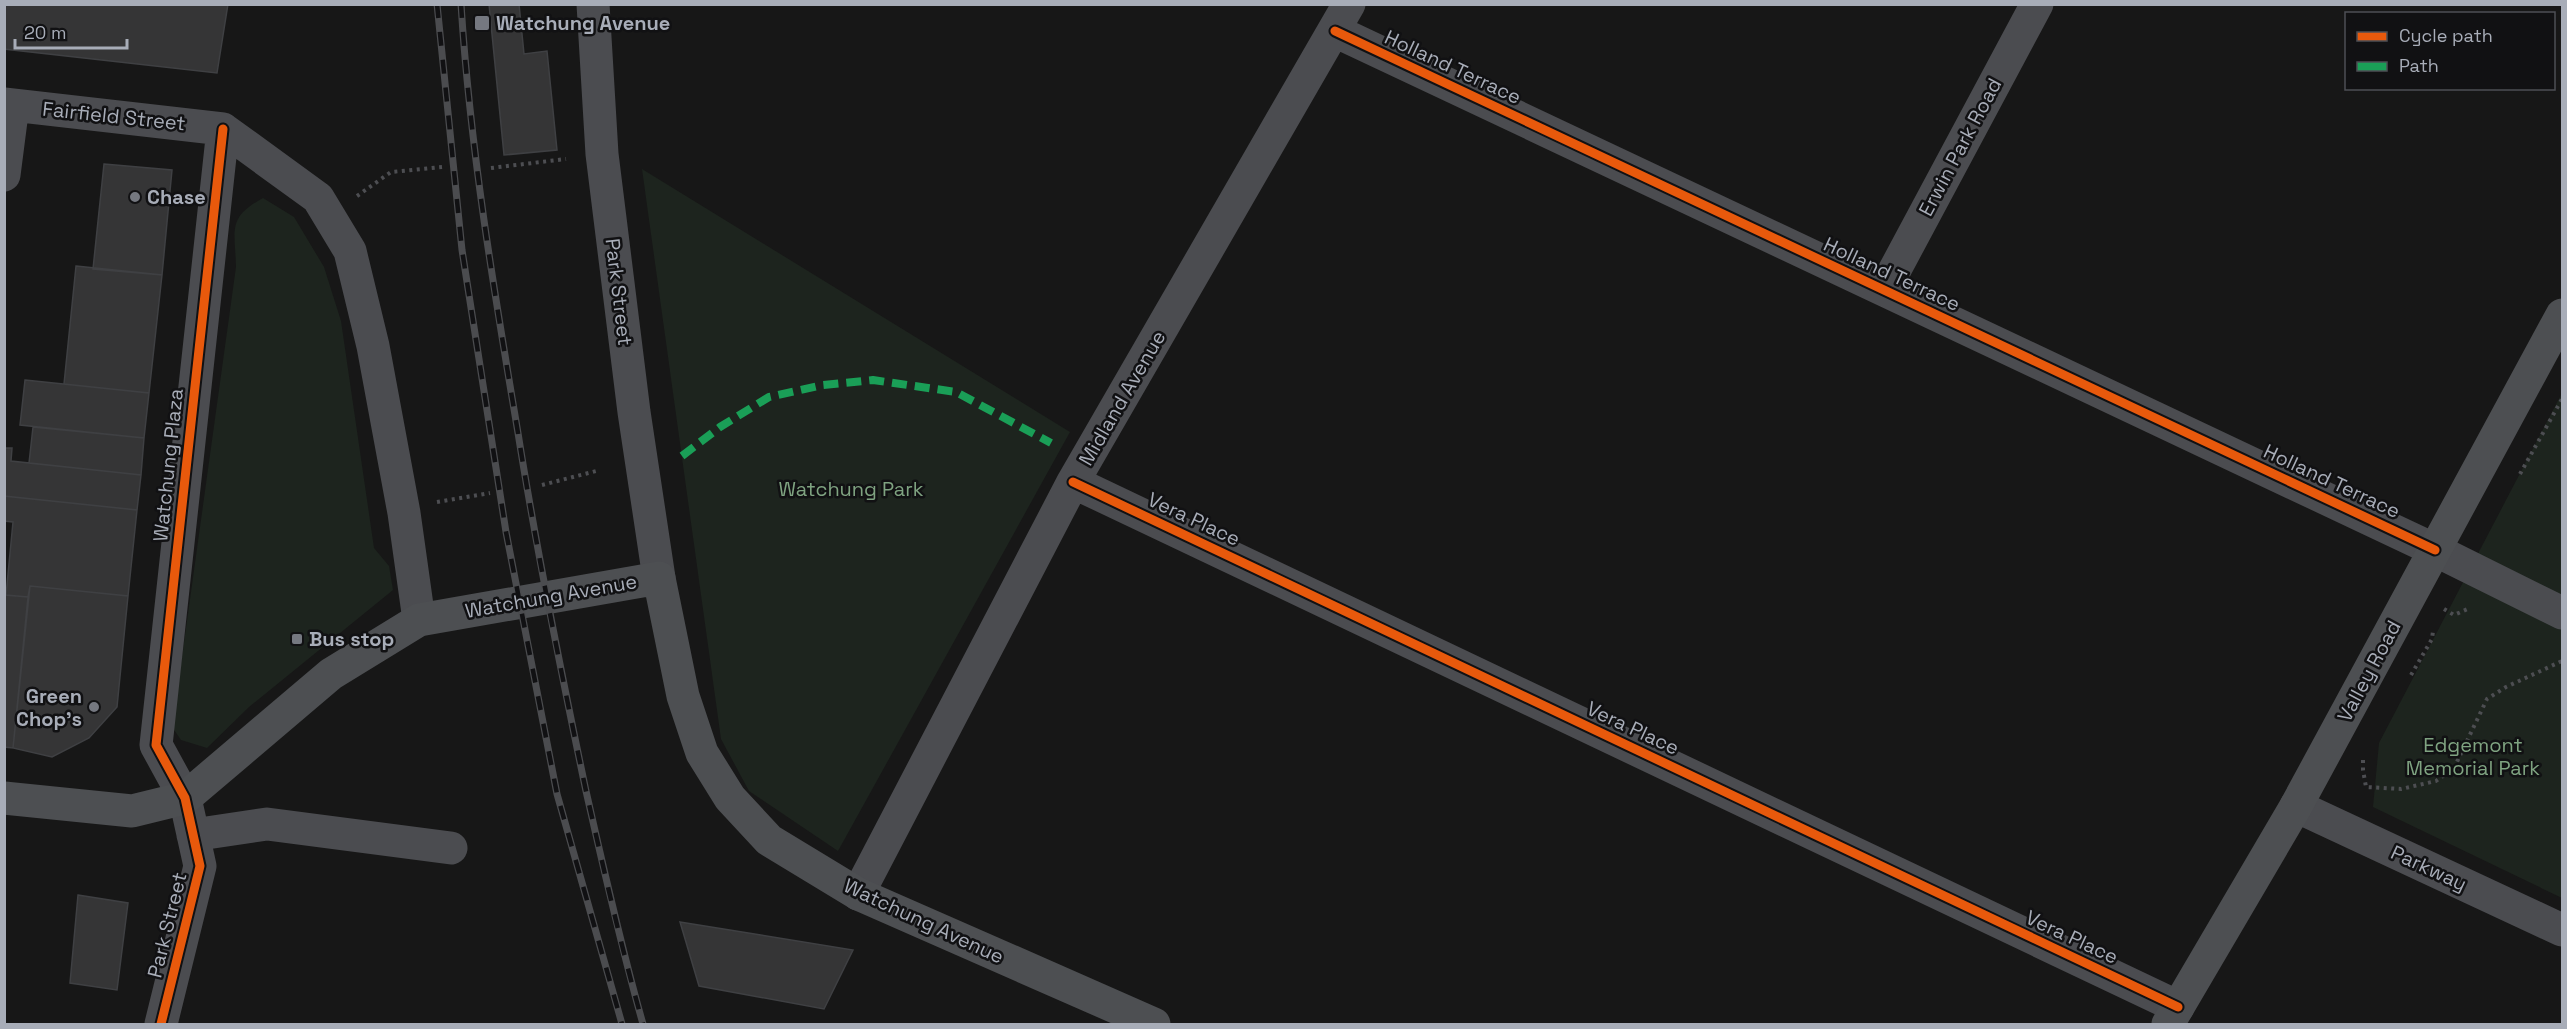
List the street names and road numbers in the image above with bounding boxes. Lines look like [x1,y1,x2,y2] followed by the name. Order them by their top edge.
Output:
[1380,24,1526,110] street label: Holland Terrace
[1913,73,2007,221] street label: Erwin Park Road
[41,96,187,136] street label: Fairfield Street
[1819,231,1965,317] street label: Holland Terrace
[600,237,638,347] street label: Park Street
[1073,326,1171,470] street label: Midland Avenue
[147,387,189,543] street label: Watchung Plaza
[2259,438,2405,524] street label: Holland Terrace
[1144,486,1244,552] street label: Vera Place
[463,568,639,624] street label: Watchung Avenue
[2331,616,2407,726] street label: Valley Road
[1583,695,1683,761] street label: Vera Place
[2387,839,2471,897] street label: Parkway
[141,870,193,980] street label: Park Street
[840,872,1008,970] street label: Watchung Avenue
[2022,904,2122,970] street label: Vera Place

